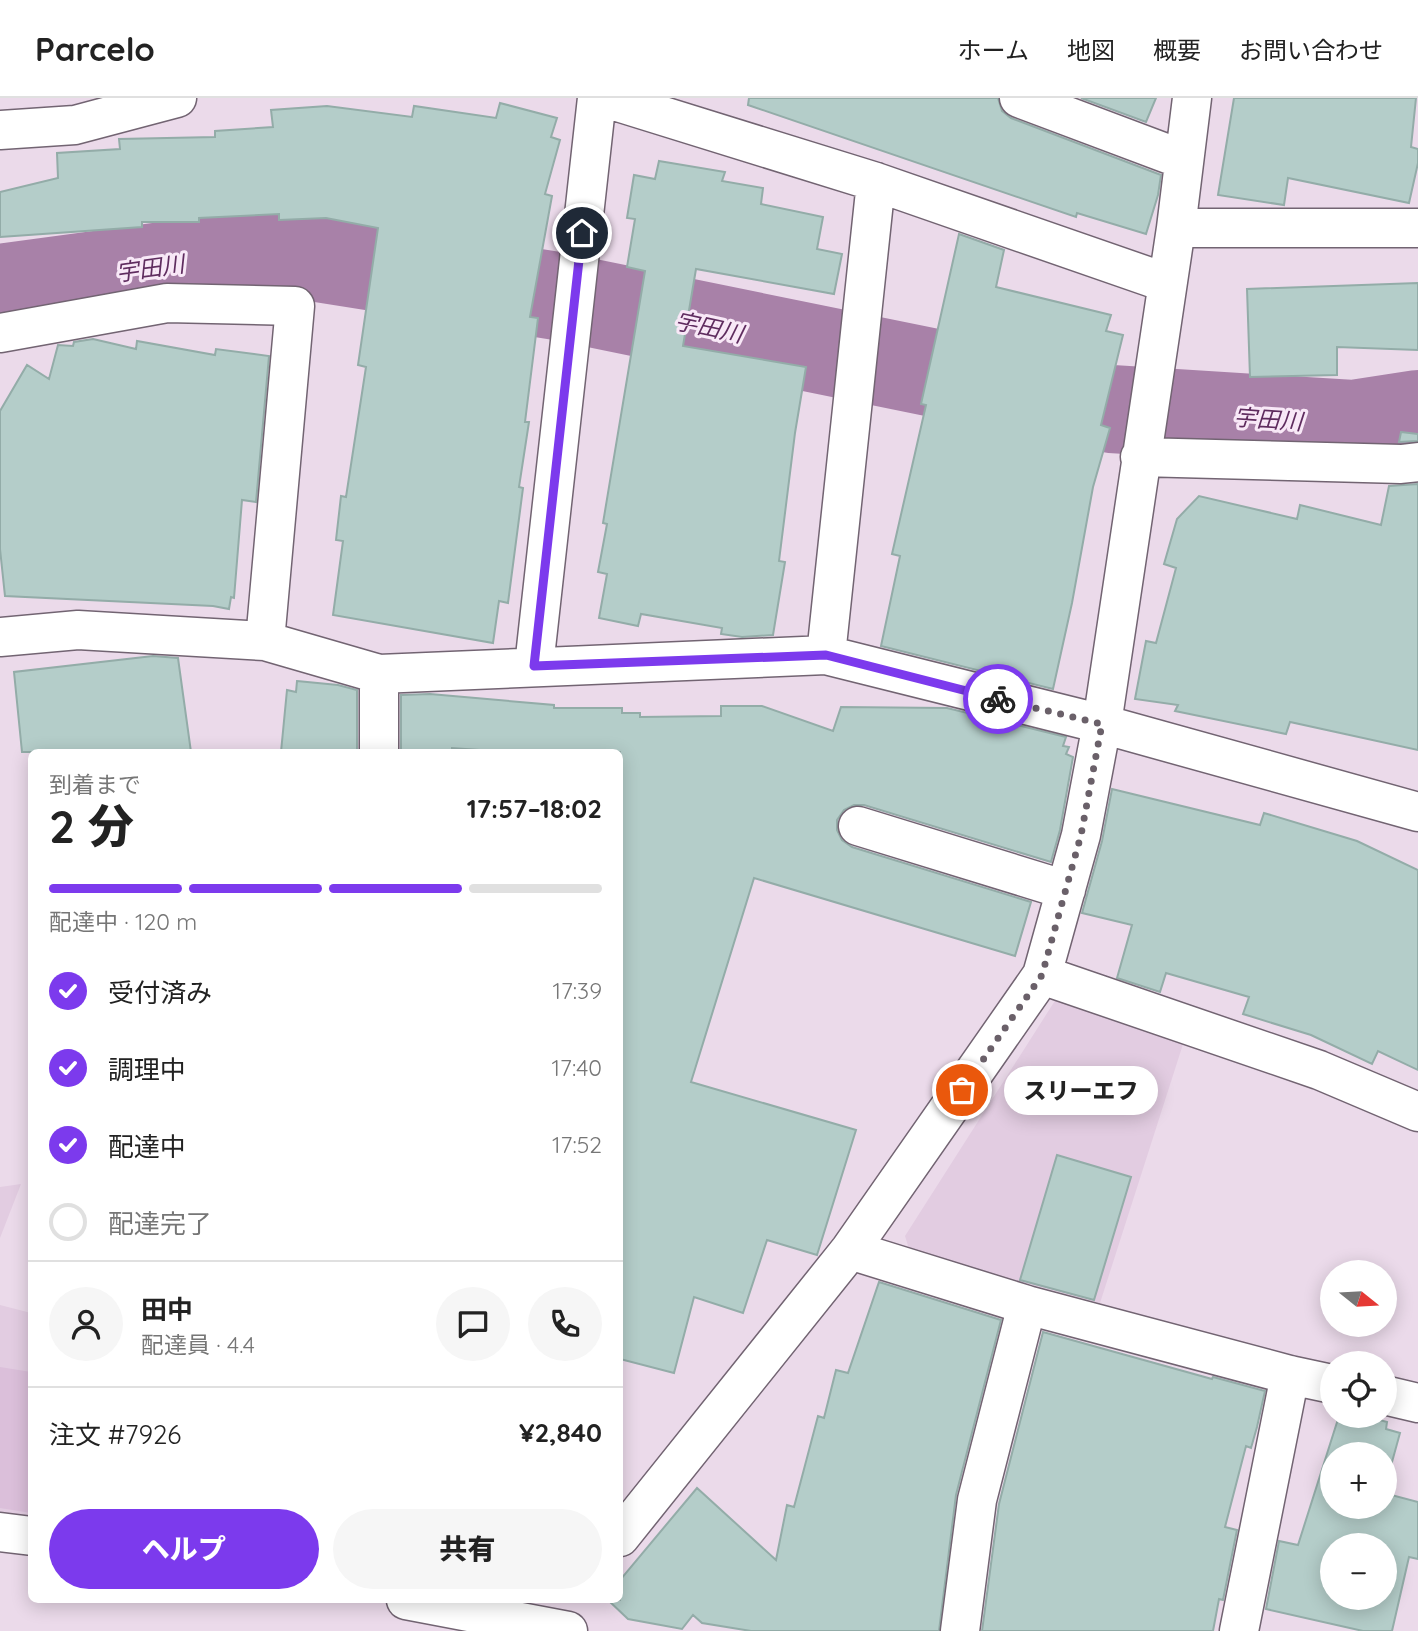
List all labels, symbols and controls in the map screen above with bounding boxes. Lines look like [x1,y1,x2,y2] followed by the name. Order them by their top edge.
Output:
[35,28,155,69] text: Parcelo
[958,35,1029,65] text: ホーム
[1067,35,1115,65] text: 地図
[1153,35,1201,65] text: 概要
[1239,35,1383,65] text: お問い合わせ
[552,203,612,263] pin
[563,214,601,252] icon: home
[114,248,189,287] water label: 宇田川
[672,306,749,349] water label: 宇田川
[1233,402,1306,436] water label: 宇田川
[963,664,1033,734] courier
[979,680,1017,718] icon: bike
[49,770,141,799] text: 到着まで
[467,792,602,825] text: 17:57–18:02
[49,797,134,855] text: 2 分
[49,907,197,936] text: 配達中 · 120 m
[49,972,87,1010] icon: check
[108,976,212,1009] text: 受付済み
[553,976,602,1005] text: 17:39
[49,1049,87,1087] icon: check
[108,1053,186,1086] text: 調理中
[552,1053,602,1082] text: 17:40
[932,1060,992,1120] pin
[1004,1066,1158,1114] callout: スリーエフ
[943,1071,981,1109] icon: bag
[1024,1076,1139,1105] text: スリーエフ
[49,1126,87,1164] icon: check
[108,1130,186,1163] text: 配達中
[552,1130,602,1159] text: 17:52
[108,1207,212,1240] text: 配達完了
[1320,1260,1396,1337] north arrow
[1320,1260,1397,1610] map controls
[49,1287,123,1361] button: person
[436,1287,510,1361] button: chat
[528,1287,602,1361] button: phone
[141,1293,193,1326] text: 田中
[141,1330,255,1359] text: 配達員 · 4.4
[1320,1351,1397,1428] button: locate
[519,1416,602,1449] text: ¥2,840
[49,1418,181,1451] text: 注文 #7926
[1320,1442,1397,1519] button: +
[49,1509,319,1589] button: ヘルプ
[333,1509,602,1589] button: 共有
[1320,1533,1397,1610] button: −

